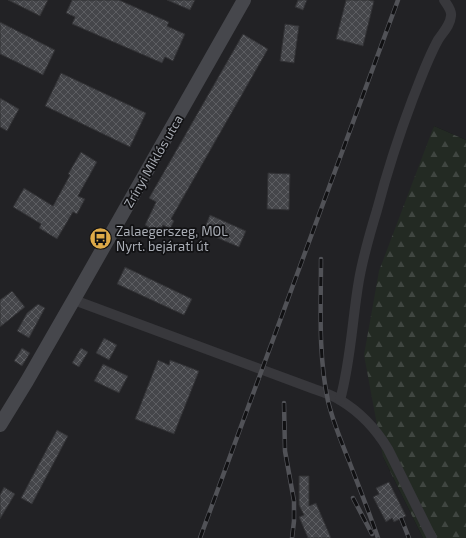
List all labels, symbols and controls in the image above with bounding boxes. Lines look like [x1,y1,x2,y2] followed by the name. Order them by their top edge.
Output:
[120,112,186,210] street label: Zrínyi Miklós utca
[116,223,228,254] place label: Zalaegerszeg, MOL Nyrt. bejárati út
[87,225,113,251] bus stop icon: Zalaegerszeg, MOL Nyrt. bejárati út

